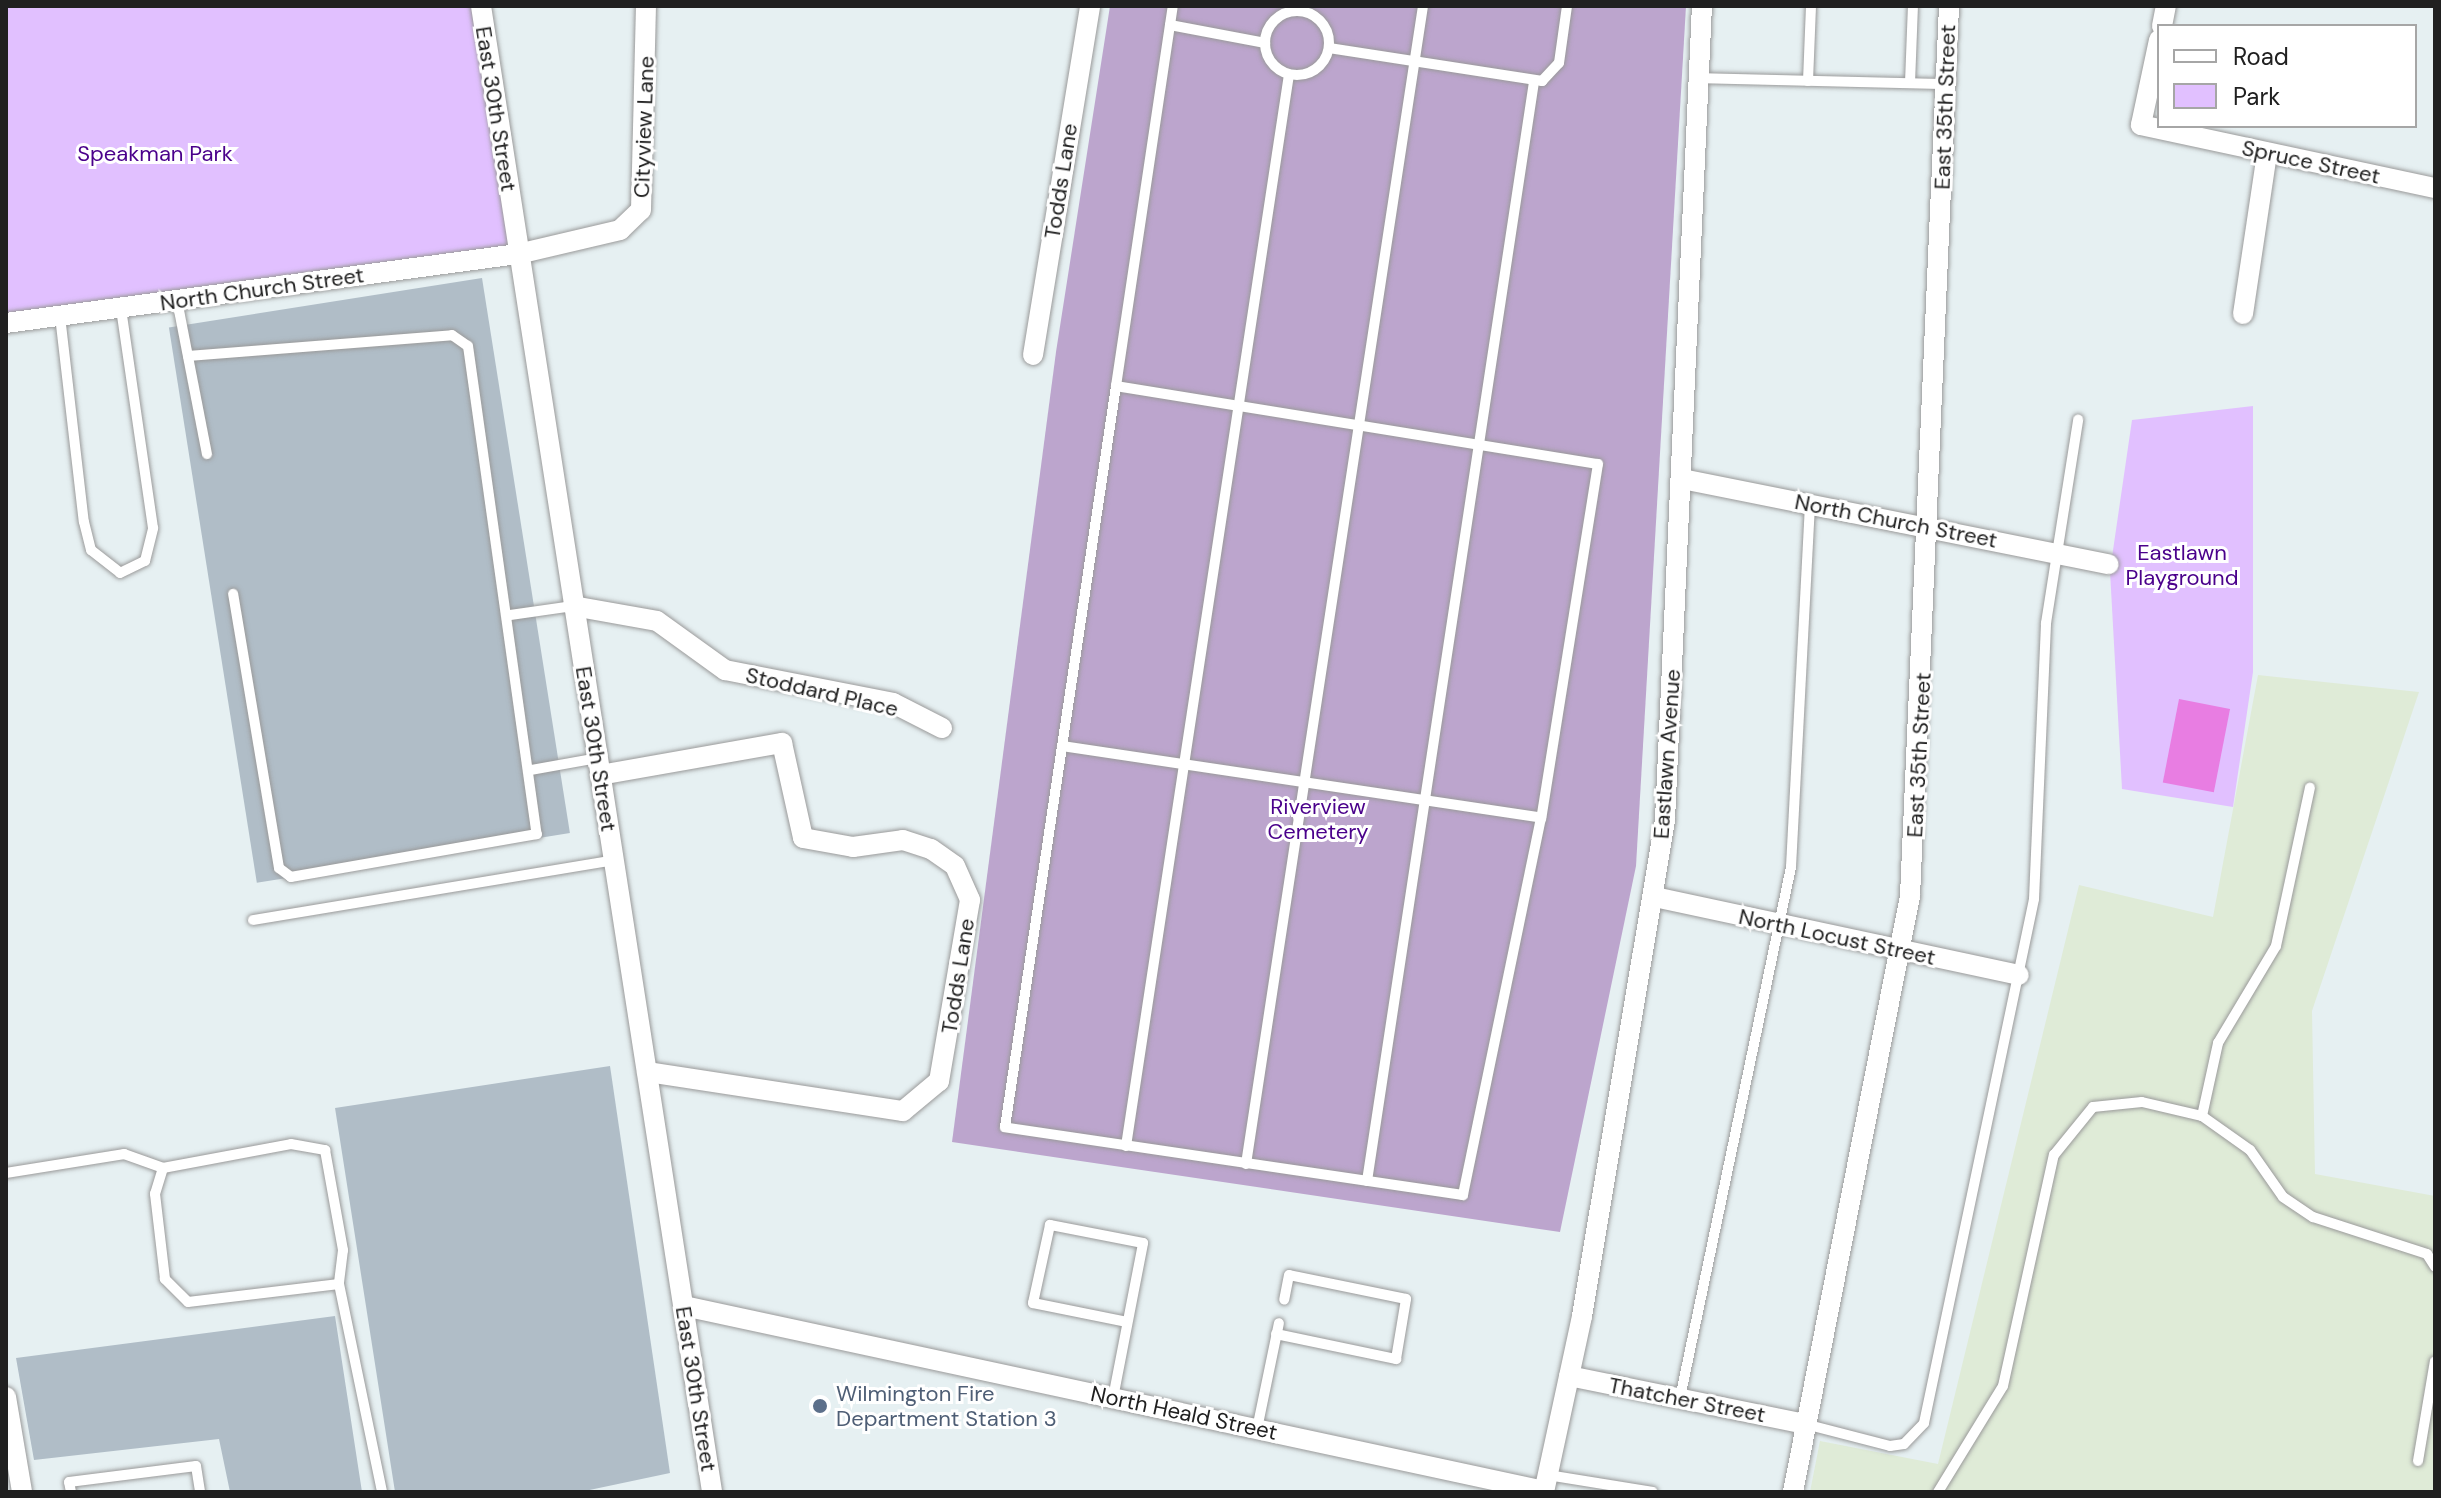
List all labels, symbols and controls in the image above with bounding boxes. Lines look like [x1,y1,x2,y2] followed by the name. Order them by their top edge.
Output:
[470,24,522,194] street label: East 30th Street
[1929,24,1961,190] street label: East 35th Street
[2157,24,2417,128] legend
[2233,41,2289,72] text: Road
[628,56,660,198] street label: Cityview Lane
[2233,81,2280,112] text: Park
[1039,121,1083,241] street label: Todds Lane
[2240,134,2382,190] street label: Spruce Street
[77,141,233,167] park label: Speakman Park
[158,262,366,316] street label: North Church Street
[1793,488,1999,554] street label: North Church Street
[2126,539,2238,590] park label: Eastlawn Playground
[743,662,901,722] street label: Stoddard Place
[570,664,622,834] street label: East 30th Street
[1648,668,1686,840] street label: Eastlawn Avenue
[1901,672,1937,838] street label: East 35th Street
[1267,793,1369,844] park label: Riverview Cemetery
[1736,903,1938,971] street label: North Locust Street
[936,916,980,1036] street label: Todds Lane
[670,1304,722,1474] street label: East 30th Street
[1606,1372,1768,1428] street label: Thatcher Street
[836,1380,1057,1432] place label: Wilmington Fire Department Station 3
[1088,1380,1280,1446] street label: North Heald Street
[811,1397,829,1415] marker: Wilmington Fire Department Station 3

